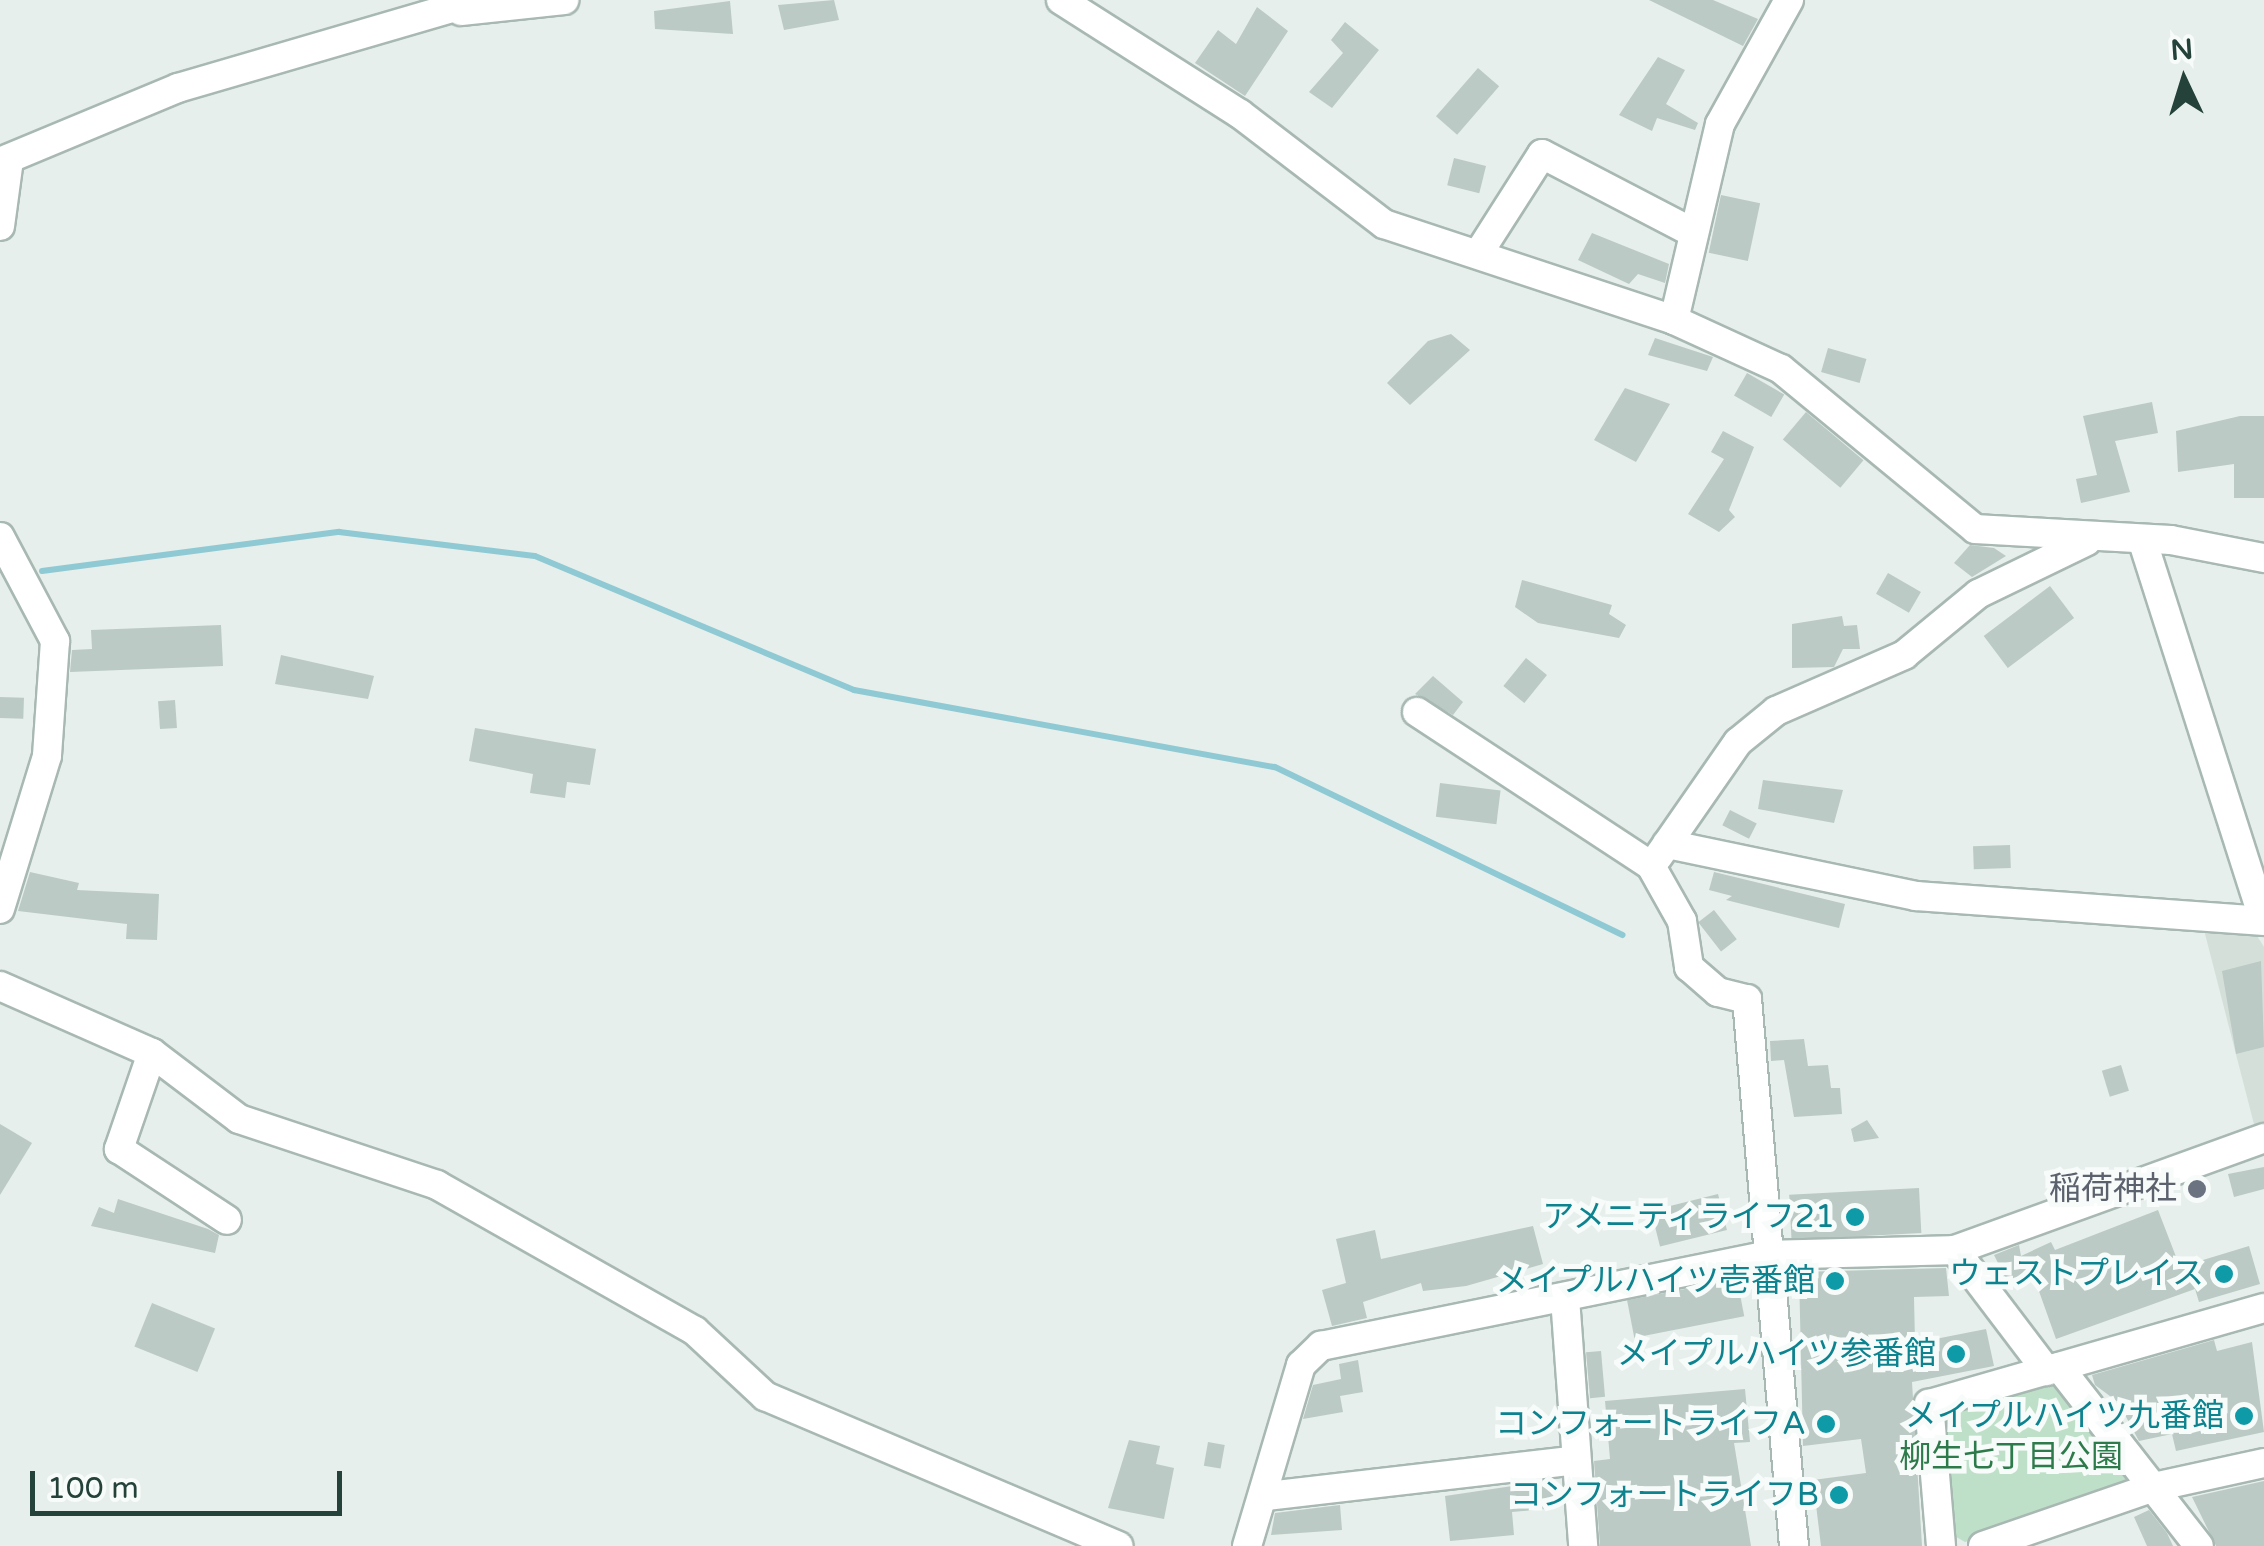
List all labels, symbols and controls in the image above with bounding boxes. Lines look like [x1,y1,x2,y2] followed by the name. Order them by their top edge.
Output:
[2134,30,2234,130] north arrow
[2169,32,2194,68] text: N
[2049,1170,2177,1208] place label: 稲荷神社
[2186,1178,2208,1200] marker: 稲荷神社
[1539,1198,1835,1236] place label: アメニティライフ21
[1844,1206,1866,1228] marker: アメニティライフ21
[1948,1255,2204,1293] place label: ウェストプレイス
[1495,1262,1815,1300] place label: メイプルハイツ壱番館
[2213,1263,2235,1285] marker: ウェストプレイス
[1824,1270,1846,1292] marker: メイプルハイツ壱番館
[1616,1335,1936,1373] place label: メイプルハイツ参番館
[1945,1343,1967,1365] marker: メイプルハイツ参番館
[1904,1397,2224,1435] place label: メイプルハイツ九番館
[1494,1405,1806,1443] place label: コンフォートライフA
[2233,1405,2255,1427] marker: メイプルハイツ九番館
[1815,1413,1837,1435] marker: コンフォートライフA
[1899,1438,2123,1476] park label: 柳生七丁目公園
[35,1451,348,1513] scale bar
[47,1470,139,1507] text: 100 m
[1509,1476,1819,1514] place label: コンフォートライフB
[1828,1484,1850,1506] marker: コンフォートライフB

